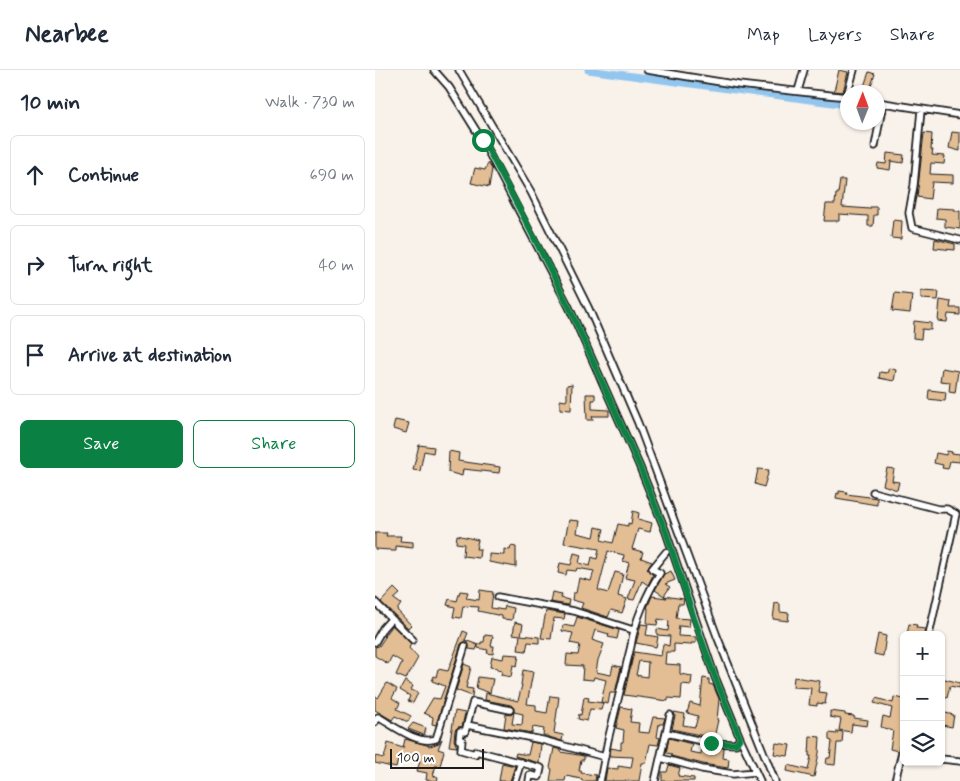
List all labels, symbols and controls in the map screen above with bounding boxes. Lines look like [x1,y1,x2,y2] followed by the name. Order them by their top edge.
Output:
[25,19,109,50] text: Nearbee
[747,23,780,47] text: Map
[808,23,862,47] text: Layers
[890,23,935,47] text: Share
[840,85,885,130] north arrow
[20,89,80,117] text: 10 min
[265,92,355,113] text: Walk · 730 m
[472,129,495,152] route start
[21,161,49,189] icon: ahead
[68,163,139,188] text: Continue
[310,165,354,186] text: 690 m
[21,251,49,279] icon: right
[68,253,152,278] text: Turn right
[318,255,354,276] text: 40 m
[21,341,49,369] icon: arrive
[68,343,232,368] text: Arrive at destination
[20,420,183,468] button: Save
[193,420,355,468] button: Share
[900,631,945,766] map controls
[900,631,945,676] button: +
[900,676,945,721] button: −
[900,721,945,766] button: layers
[700,732,723,755] route end
[390,746,484,769] scale bar
[397,749,435,767] text: 100 m

